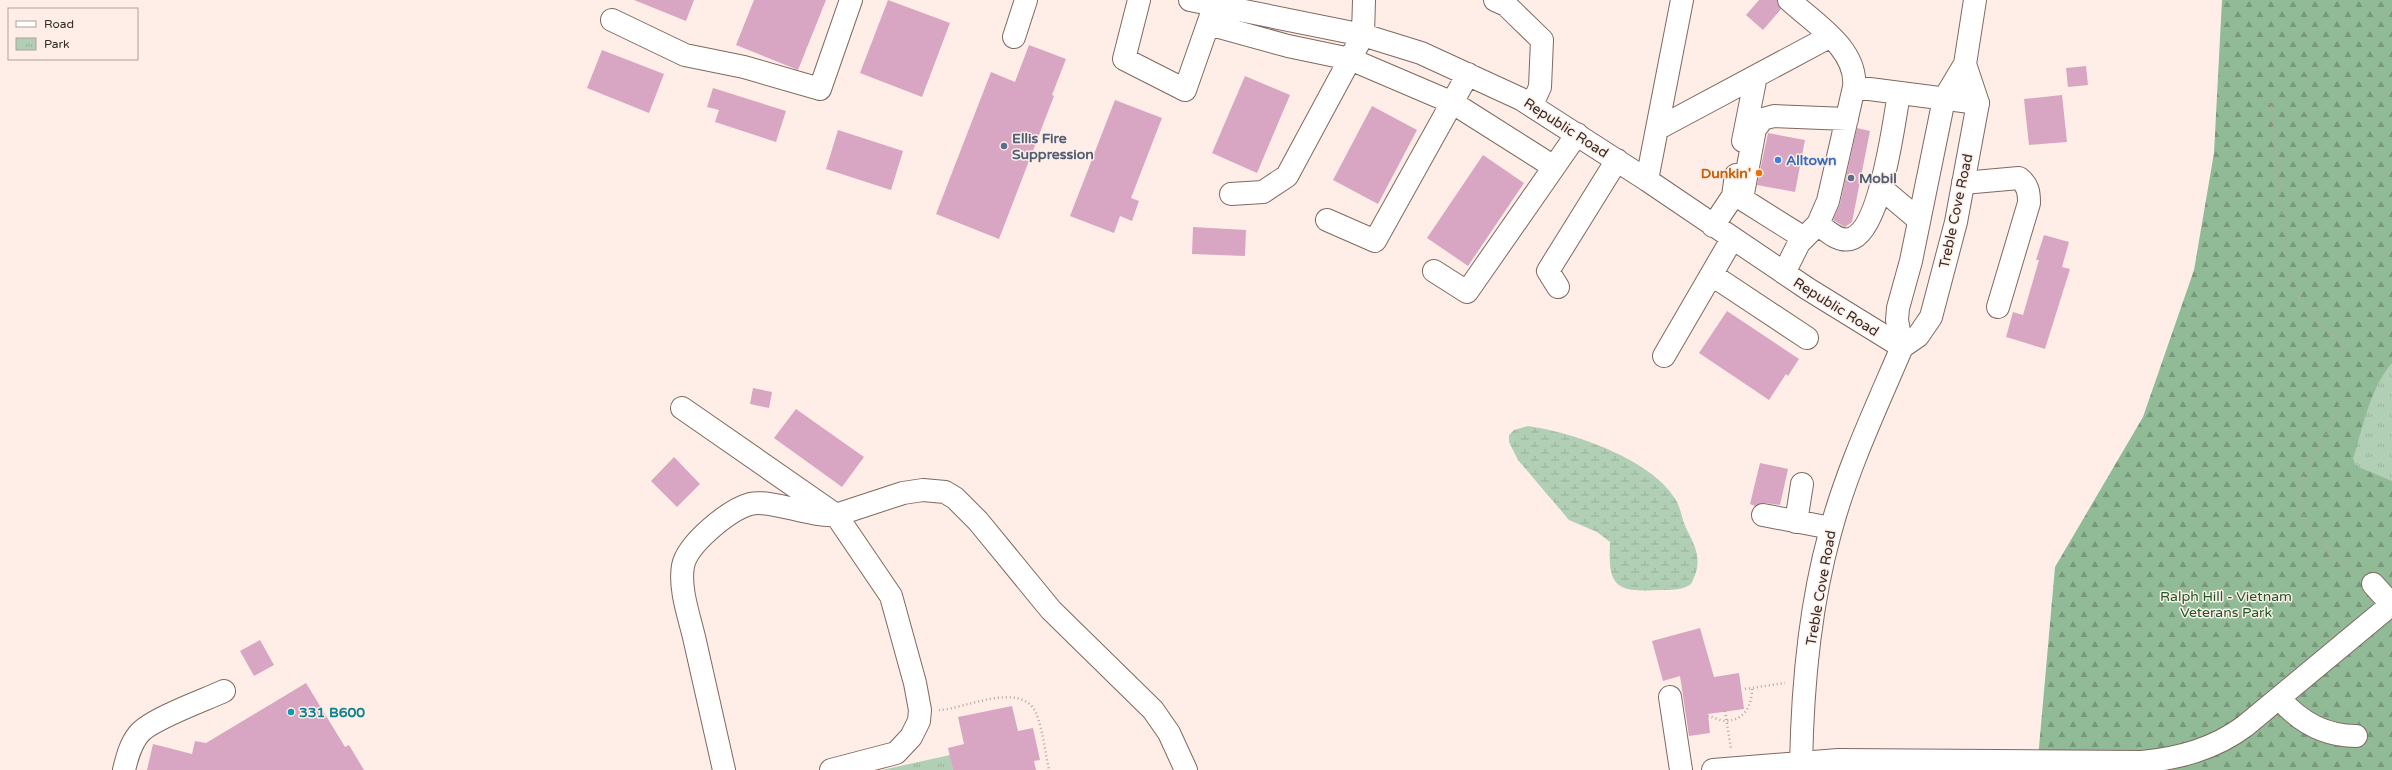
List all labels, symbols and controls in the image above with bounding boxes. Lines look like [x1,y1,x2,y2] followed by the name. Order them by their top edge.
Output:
[8,8,138,60] legend
[44,17,74,31] text: Road
[44,37,70,51] text: Park
[1521,94,1611,162] street label: Republic Road
[1012,130,1094,163] place label: Ellis Fire Suppression
[999,141,1009,151] marker: Ellis Fire Suppression
[1786,152,1837,169] place label: Alltown
[1936,152,1976,270] street label: Treble Cove Road
[1773,155,1783,165] marker: Alltown
[1701,165,1751,182] place label: Dunkin'
[1754,168,1764,178] marker: Dunkin'
[1859,170,1897,187] place label: Mobil
[1846,173,1856,183] marker: Mobil
[1790,274,1882,340] street label: Republic Road
[1803,529,1839,647] street label: Treble Cove Road
[2160,588,2292,621] park label: Ralph Hill - Vietnam Veterans Park
[299,704,365,721] place label: 331 B600
[286,707,296,717] marker: 331 B600

